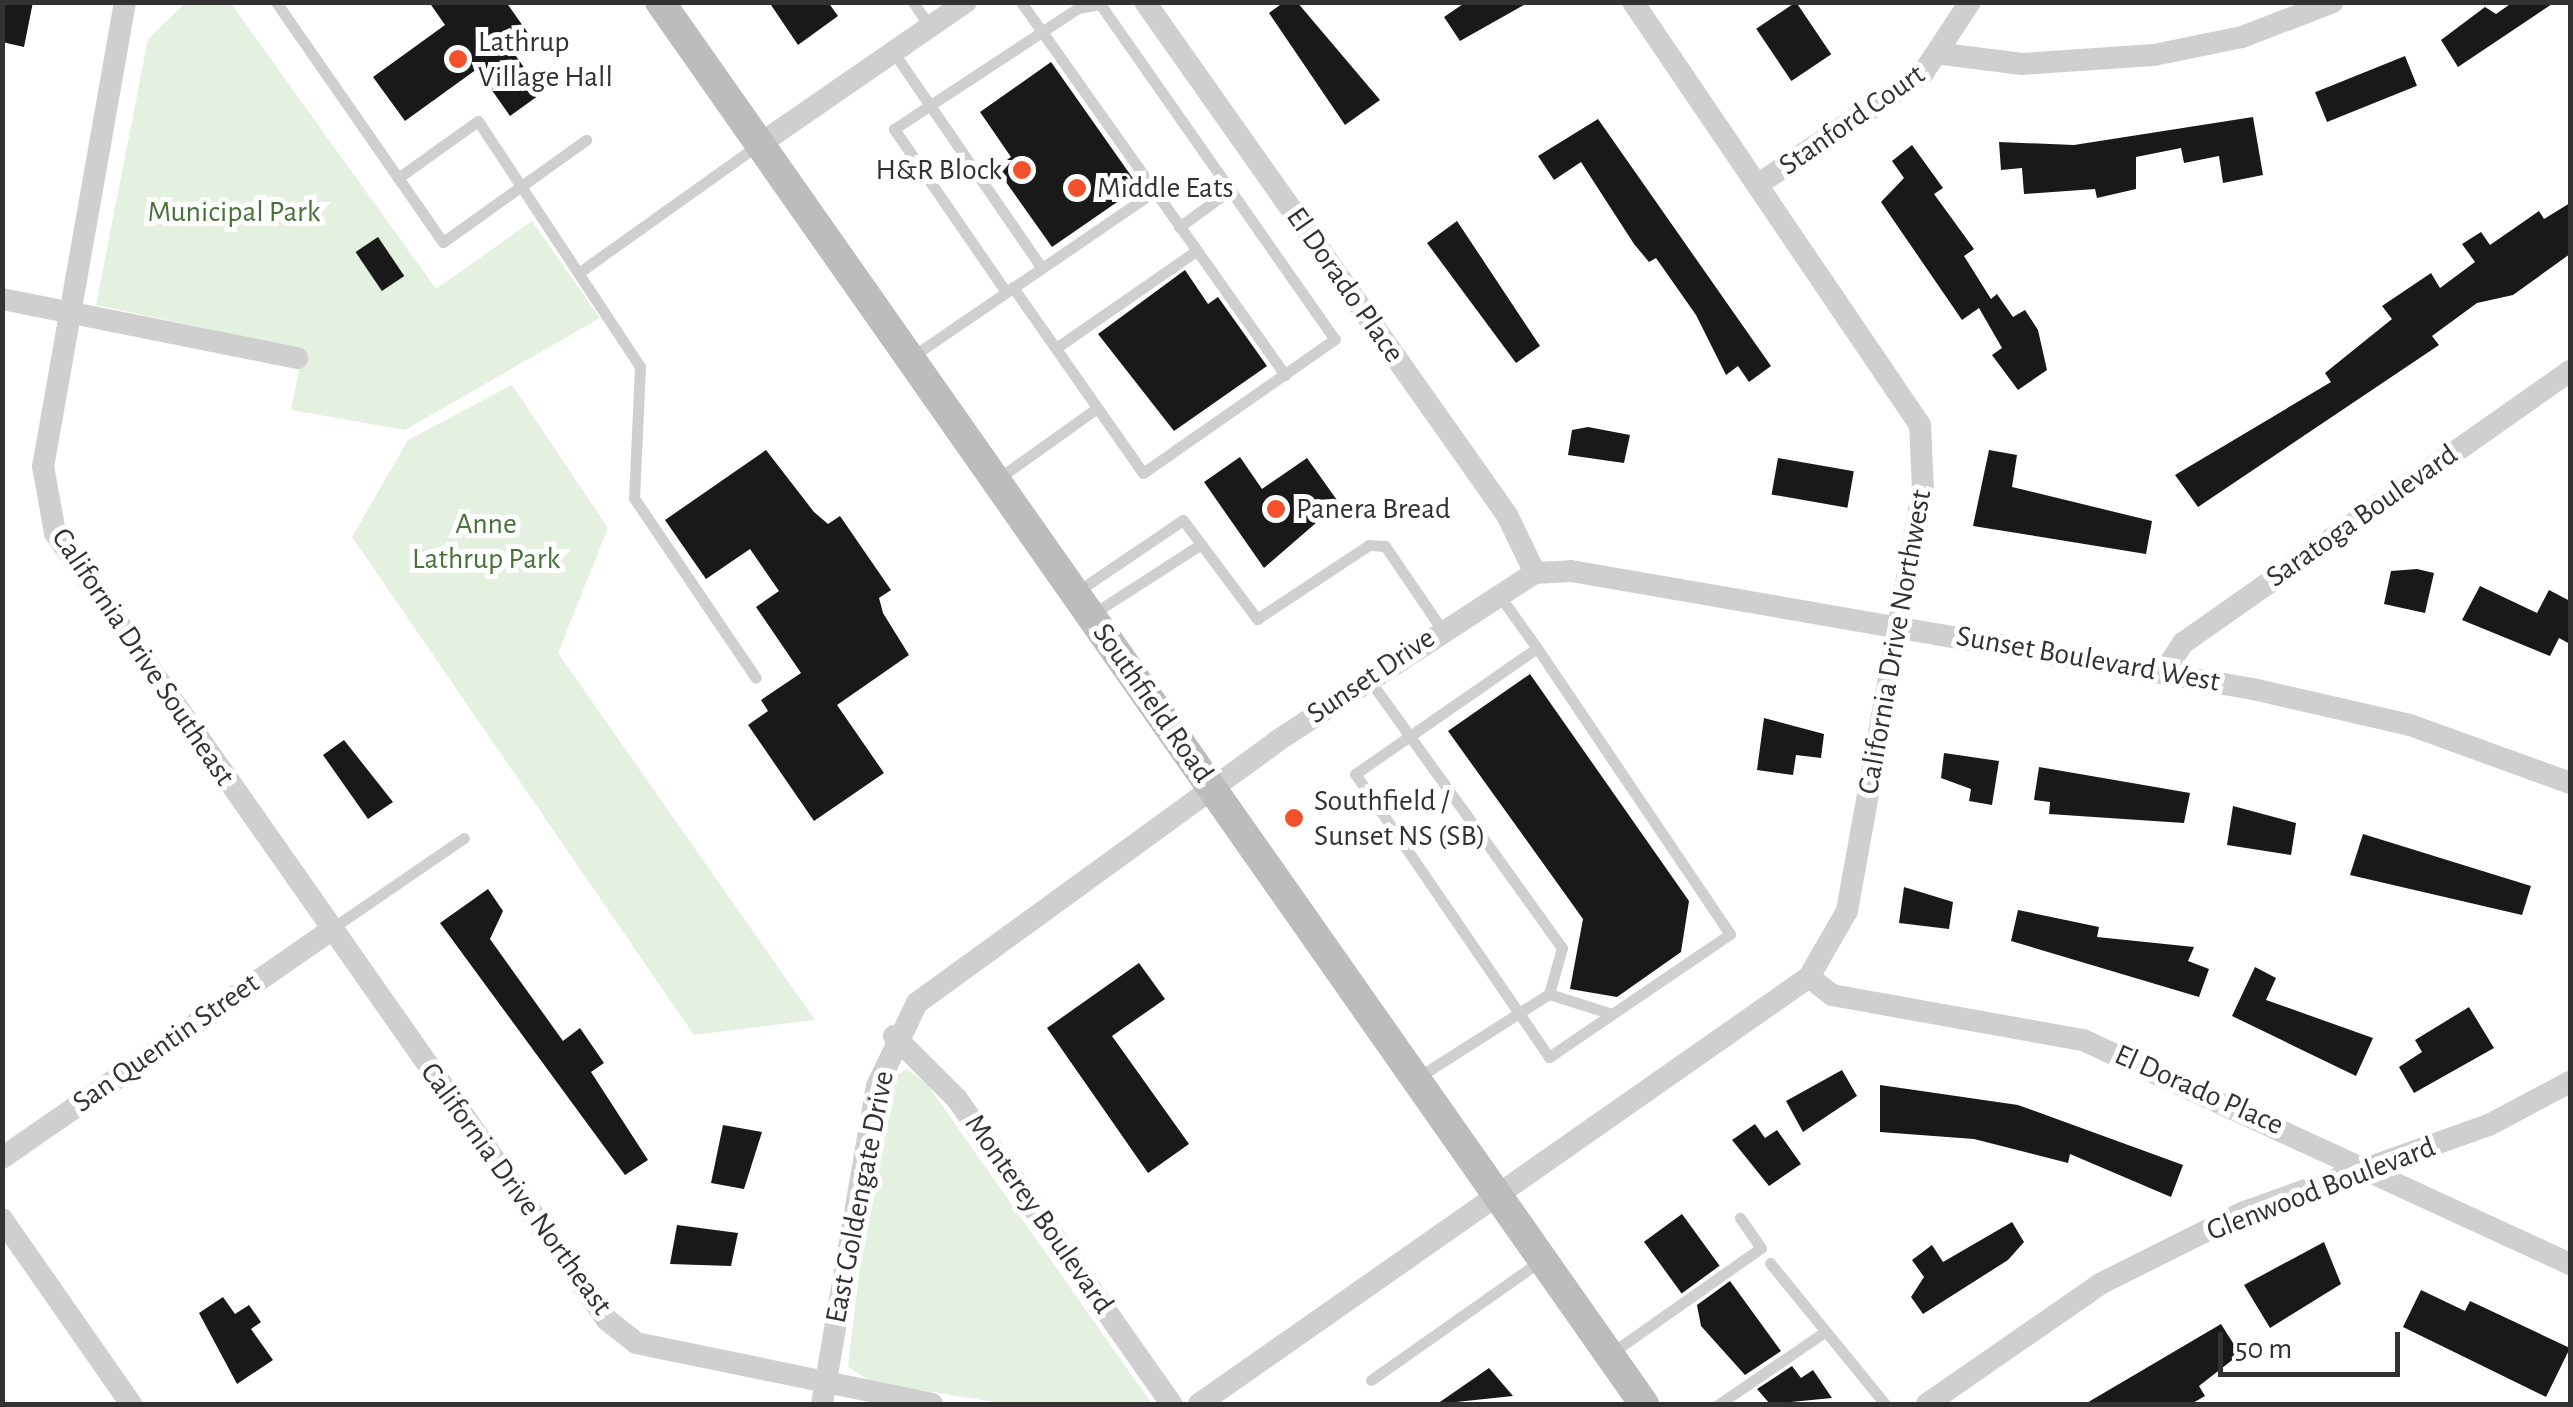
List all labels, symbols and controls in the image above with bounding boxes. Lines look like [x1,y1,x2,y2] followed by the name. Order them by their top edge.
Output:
[478,24,613,94] place label: Lathrup Village Hall
[447,48,469,70] marker: Lathrup Village Hall
[1772,57,1932,183] street label: Stanford Court
[876,152,1002,188] place label: H&R Block
[1011,159,1033,181] marker: H&R Block
[1097,170,1234,206] place label: Middle Eats
[1066,177,1088,199] marker: Middle Eats
[148,194,320,230] park label: Municipal Park
[1278,200,1412,370] street label: El Dorado Place
[2259,437,2465,595] street label: Saratoga Boulevard
[1850,487,1940,797] street label: California Drive Northwest
[1296,491,1451,527] place label: Panera Bread
[1265,498,1287,520] marker: Panera Bread
[412,506,560,576] park label: Anne Lathrup Park
[43,521,243,793] street label: California Drive Southeast
[1085,616,1221,790] street label: Southfield Road
[1953,618,2223,700] street label: Sunset Boulevard West
[1300,620,1442,732] street label: Sunset Drive
[1314,783,1486,854] place label: Southfield / Sunset NS (SB)
[1283,807,1305,829] marker: Southfield / Sunset NS (SB)
[66,965,266,1121] street label: San Quentin Street
[2109,1037,2289,1143] street label: El Dorado Place
[412,1056,620,1322] street label: California Drive Northeast
[818,1068,902,1326] street label: East Goldengate Drive
[957,1107,1121,1321] street label: Monterey Boulevard
[2202,1129,2440,1249] street label: Glenwood Boulevard
[2223,1312,2406,1374] scale bar
[2235,1334,2292,1364] text: 50 m

